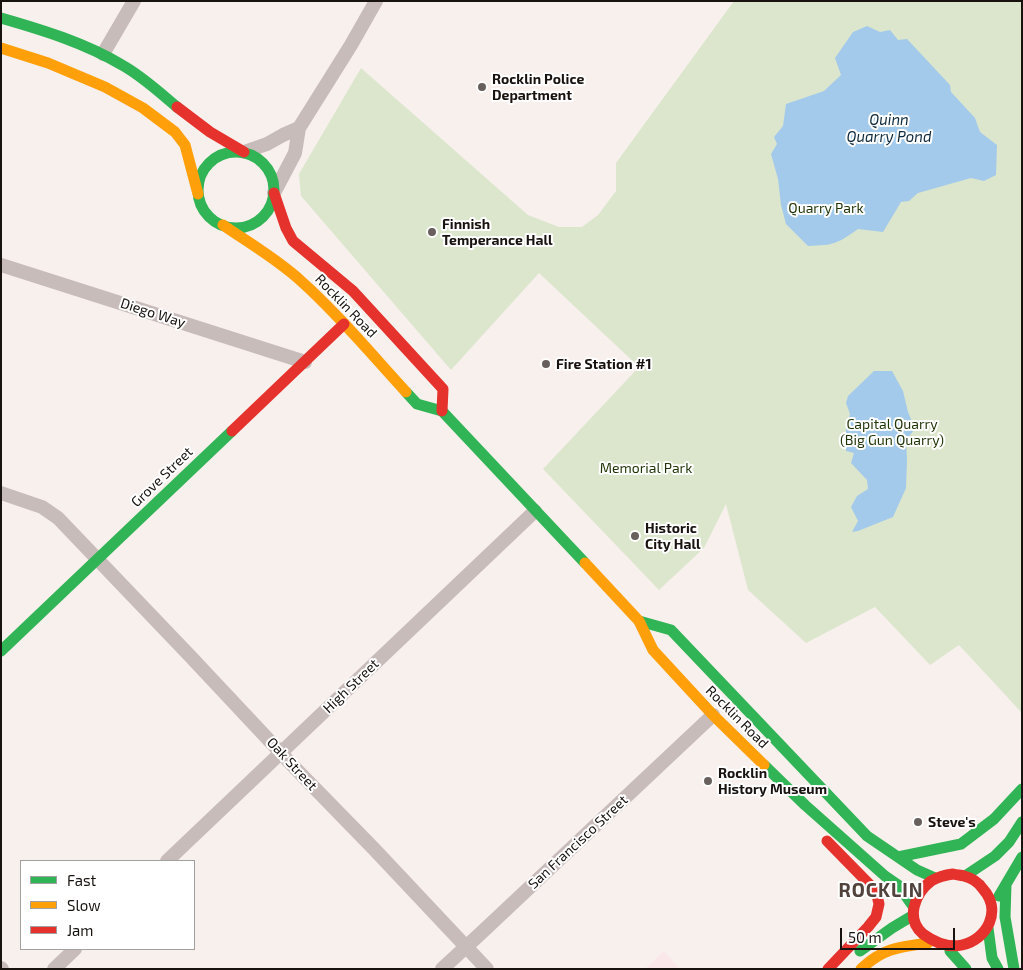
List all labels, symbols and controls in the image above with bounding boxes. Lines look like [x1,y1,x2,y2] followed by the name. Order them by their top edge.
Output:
[492,71,584,104] place label: Rocklin Police Department
[476,81,488,93] marker: Rocklin Police Department
[847,111,931,146] water label: Quinn Quarry Pond
[788,200,864,216] park label: Quarry Park
[442,216,553,248] place label: Finnish Temperance Hall
[426,226,438,238] marker: Finnish Temperance Hall
[312,271,380,341] street label: Rocklin Road
[118,295,188,331] street label: Diego Way
[556,356,652,372] place label: Fire Station #1
[540,358,552,370] marker: Fire Station #1
[840,416,944,448] park label: Capital Quarry (Big Gun Quarry)
[128,444,196,510] street label: Grove Street
[600,460,692,476] park label: Memorial Park
[645,520,701,552] place label: Historic City Hall
[629,530,641,542] marker: Historic City Hall
[320,655,382,717] street label: High Street
[702,682,772,752] street label: Rocklin Road
[263,734,321,794] street label: Oak Street
[718,765,827,798] place label: Rocklin History Museum
[702,775,714,787] marker: Rocklin History Museum
[525,792,631,892] street label: San Francisco Street
[928,814,976,830] place label: Steve's
[912,816,924,828] marker: Steve's
[20,860,195,950] legend
[67,871,96,889] text: Fast
[838,880,924,902] district label: ROCKLIN
[67,896,101,914] text: Slow
[843,918,958,950] scale bar
[67,921,93,939] text: Jam
[848,928,882,946] text: 50 m

